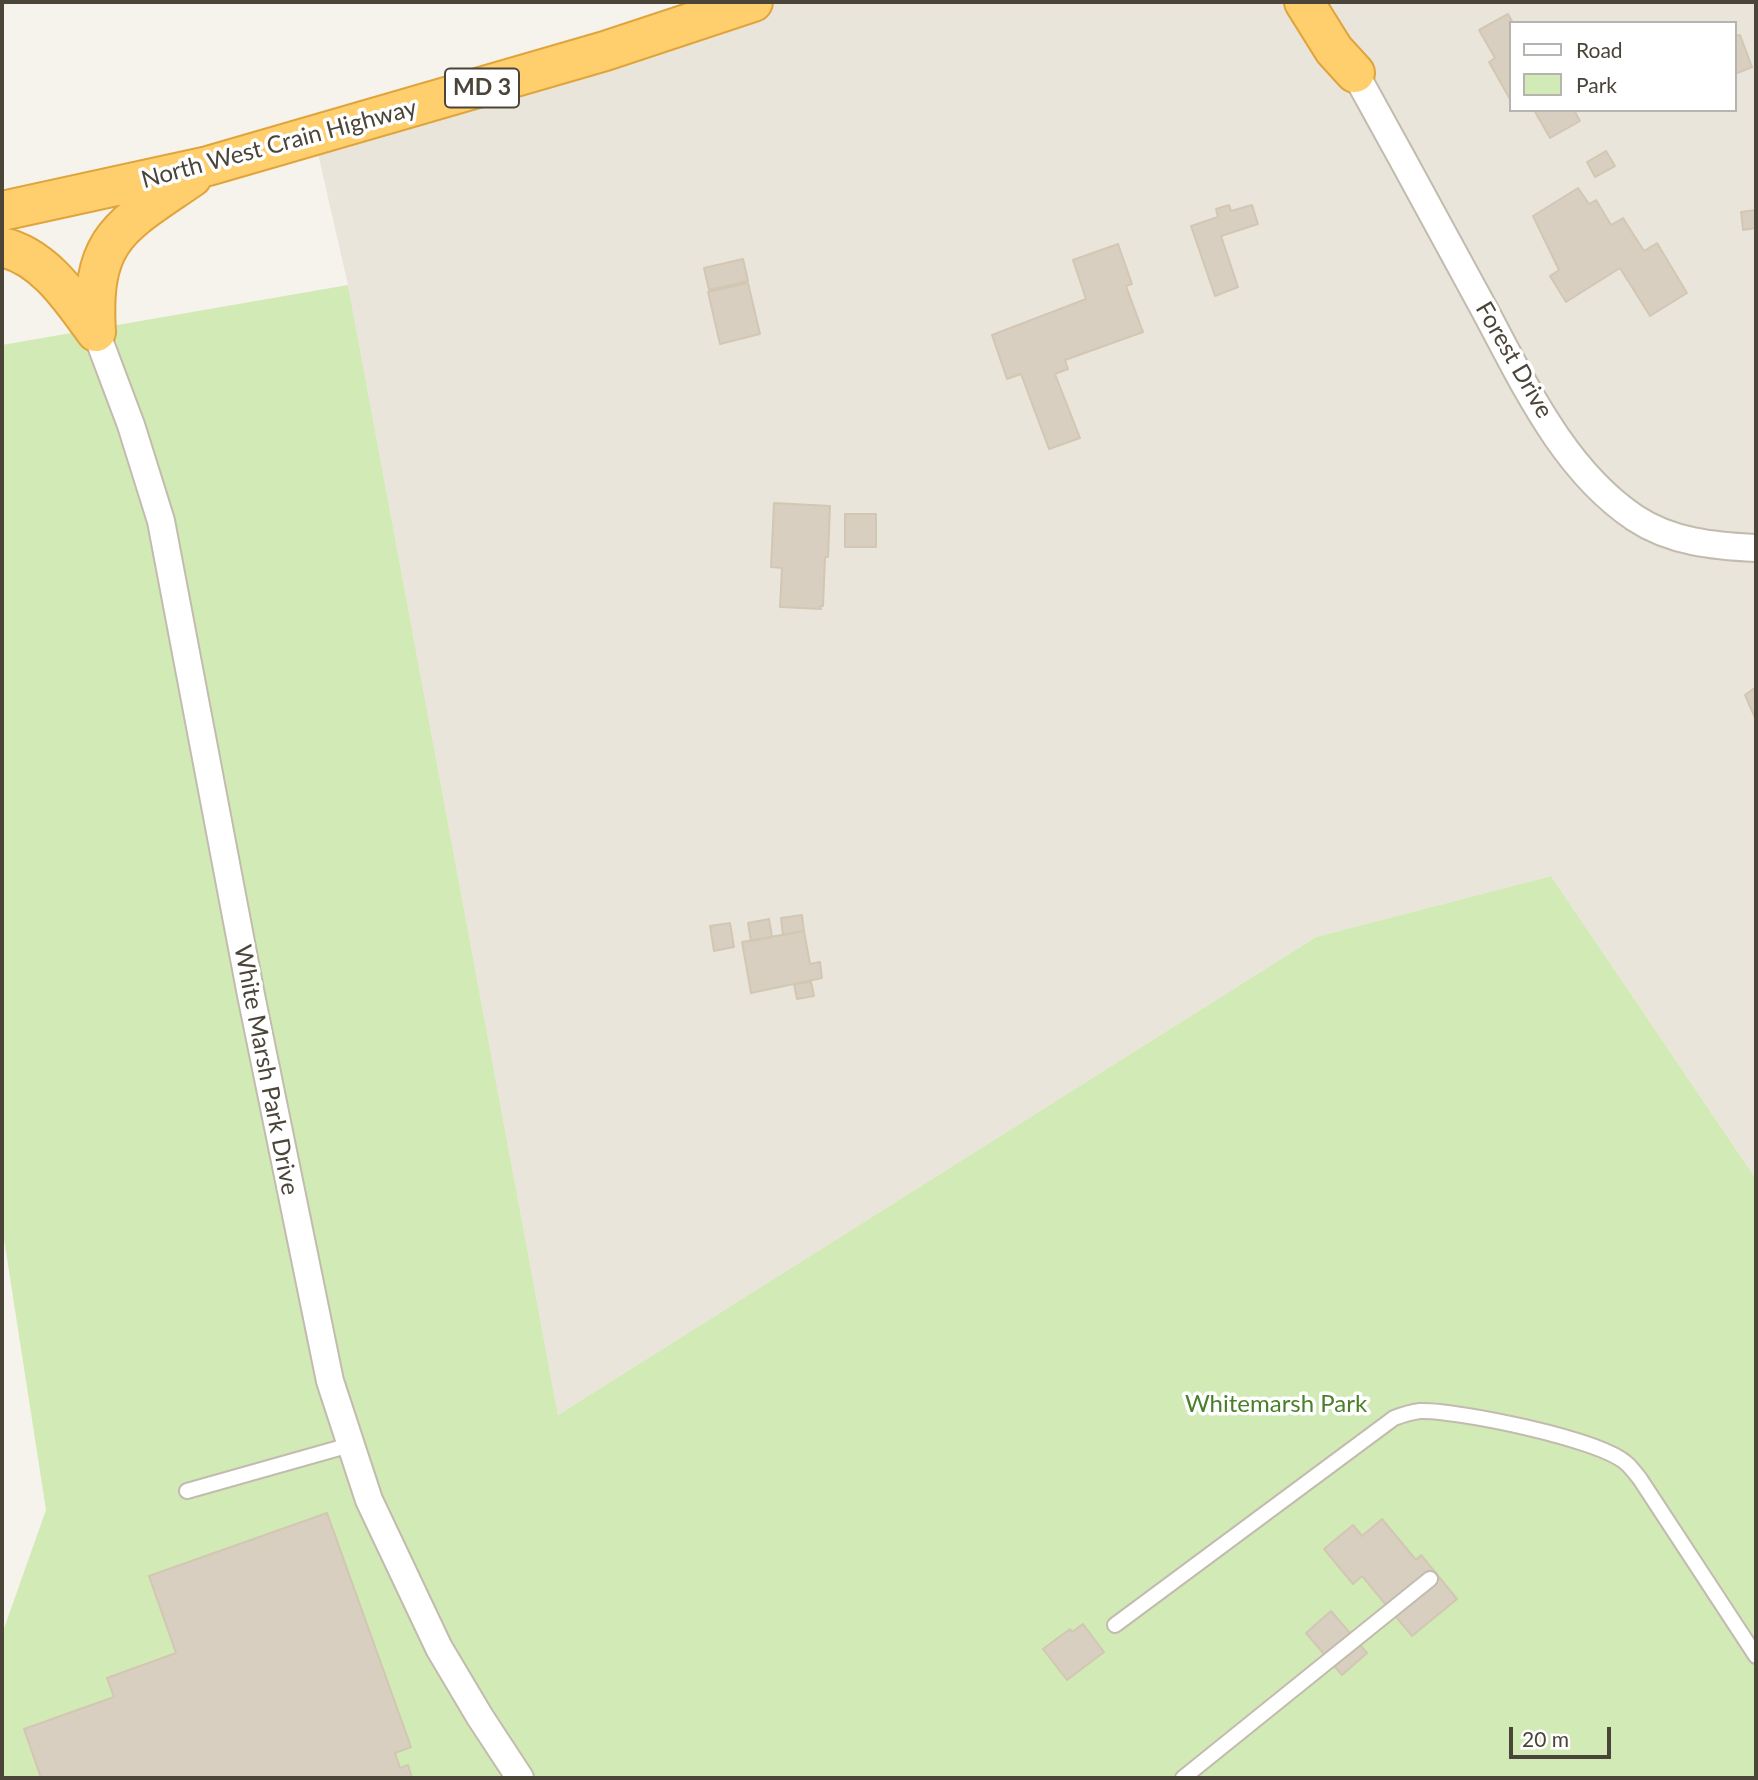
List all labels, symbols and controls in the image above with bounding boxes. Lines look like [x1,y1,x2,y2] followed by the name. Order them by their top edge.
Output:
[1510,21,1737,112] legend
[1576,37,1623,62] text: Road
[445,68,519,108] road number: MD 3
[1576,72,1617,97] text: Park
[138,93,420,195] street label: North West Crain Highway
[1469,297,1559,423] street label: Forest Drive
[228,943,304,1197] street label: White Marsh Park Drive
[1185,1390,1367,1418] park label: Whitemarsh Park
[1513,1714,1614,1758] scale bar
[1522,1726,1569,1751] text: 20 m

